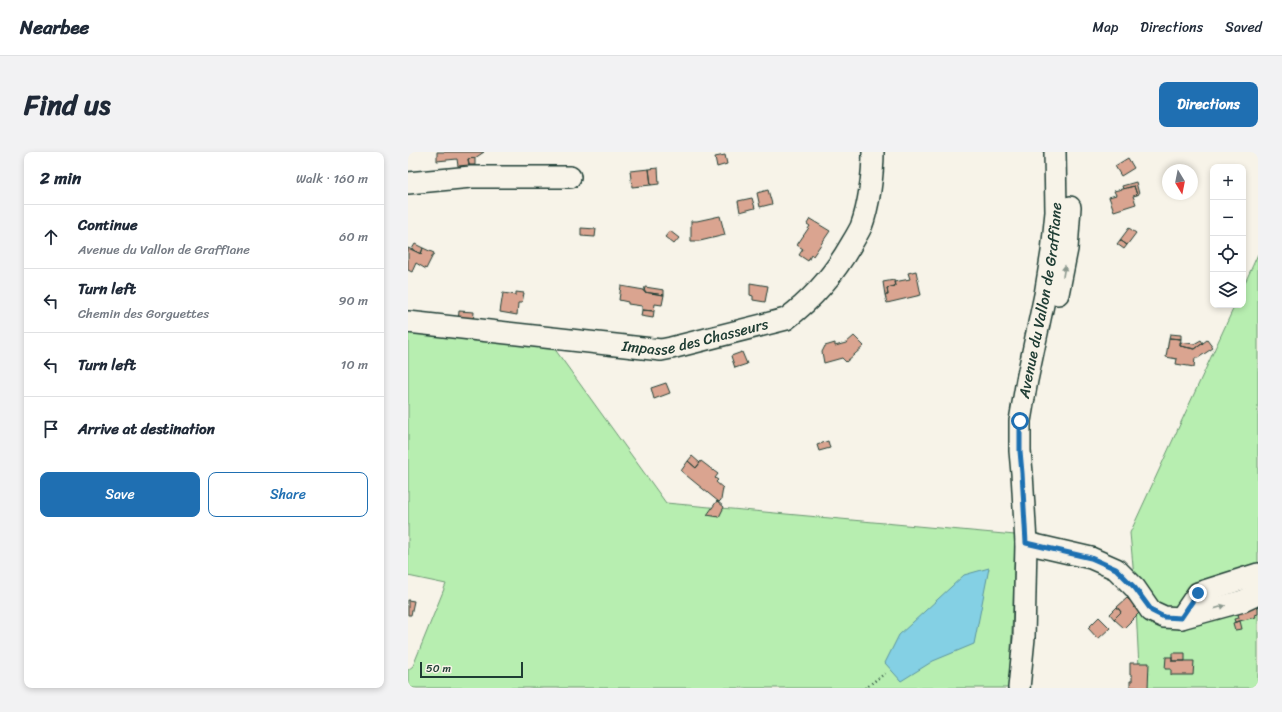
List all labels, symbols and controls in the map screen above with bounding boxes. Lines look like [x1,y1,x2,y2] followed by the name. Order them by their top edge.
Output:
[20,11,89,44] text: Nearbee
[1092,15,1118,40] text: Map
[1140,15,1203,40] text: Directions
[1225,15,1262,40] text: Saved
[24,80,111,129] text: Find us
[1159,82,1258,127] button: Directions
[40,163,81,193] text: 2 min
[1162,164,1198,200] north arrow
[1210,164,1246,308] map controls
[1210,164,1246,200] button: +
[296,167,368,190] text: Walk · 160 m
[1210,200,1246,236] button: −
[1011,202,1069,401] street label: Avenue du Vallon de Graffiane
[78,212,138,238] text: Continue
[339,225,368,248] text: 60 m
[40,226,62,248] icon: ahead
[1210,236,1246,272] button: locate
[78,238,250,261] text: Avenue du Vallon de Graffiane
[1061,264,1067,277] one-way arrow
[1210,272,1246,308] button: layers
[78,276,136,302] text: Turn left
[338,289,368,312] text: 90 m
[40,290,62,312] icon: left
[78,302,209,325] text: Chemin des Gorguettes
[620,311,771,363] street label: Impasse des Chasseurs
[78,352,136,378] text: Turn left
[341,353,368,376] text: 10 m
[40,354,62,376] icon: left
[1011,412,1029,430] route start
[78,416,215,442] text: Arrive at destination
[40,418,62,440] icon: arrive
[40,472,200,517] button: Save
[208,472,368,517] button: Share
[1189,584,1207,602] route end
[1214,604,1226,610] one-way arrow
[426,659,451,678] text: 50 m
[420,660,523,679] scale bar

